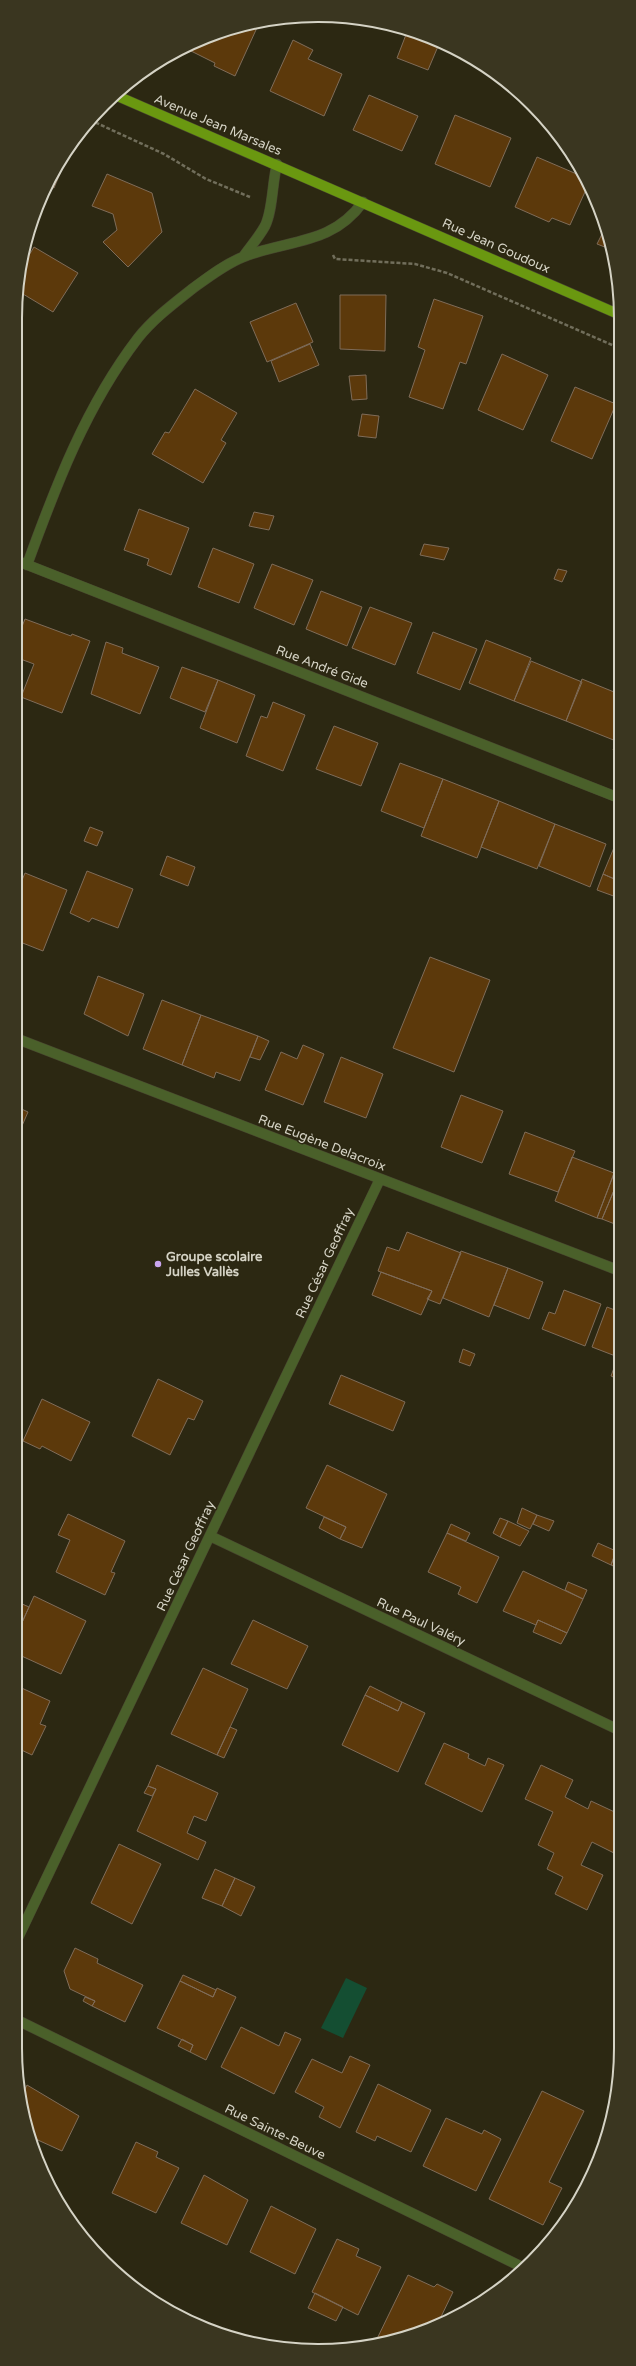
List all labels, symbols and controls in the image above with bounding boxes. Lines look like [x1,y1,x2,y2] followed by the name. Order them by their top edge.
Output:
[152,91,284,159] street label: Avenue Jean Marsales
[440,215,552,277] street label: Rue Jean Goudoux
[273,642,371,692] street label: Rue André Gide
[256,1111,388,1175] street label: Rue Eugène Delacroix
[292,1205,358,1321] street label: Rue César Geoffray
[165,1249,263,1280] place label: Groupe scolaire Julles Vallès
[153,1259,163,1269] marker: Groupe scolaire Julles Vallès
[153,1498,219,1614] street label: Rue César Geoffray
[374,1594,468,1650] street label: Rue Paul Valéry
[222,2101,328,2163] street label: Rue Sainte-Beuve

